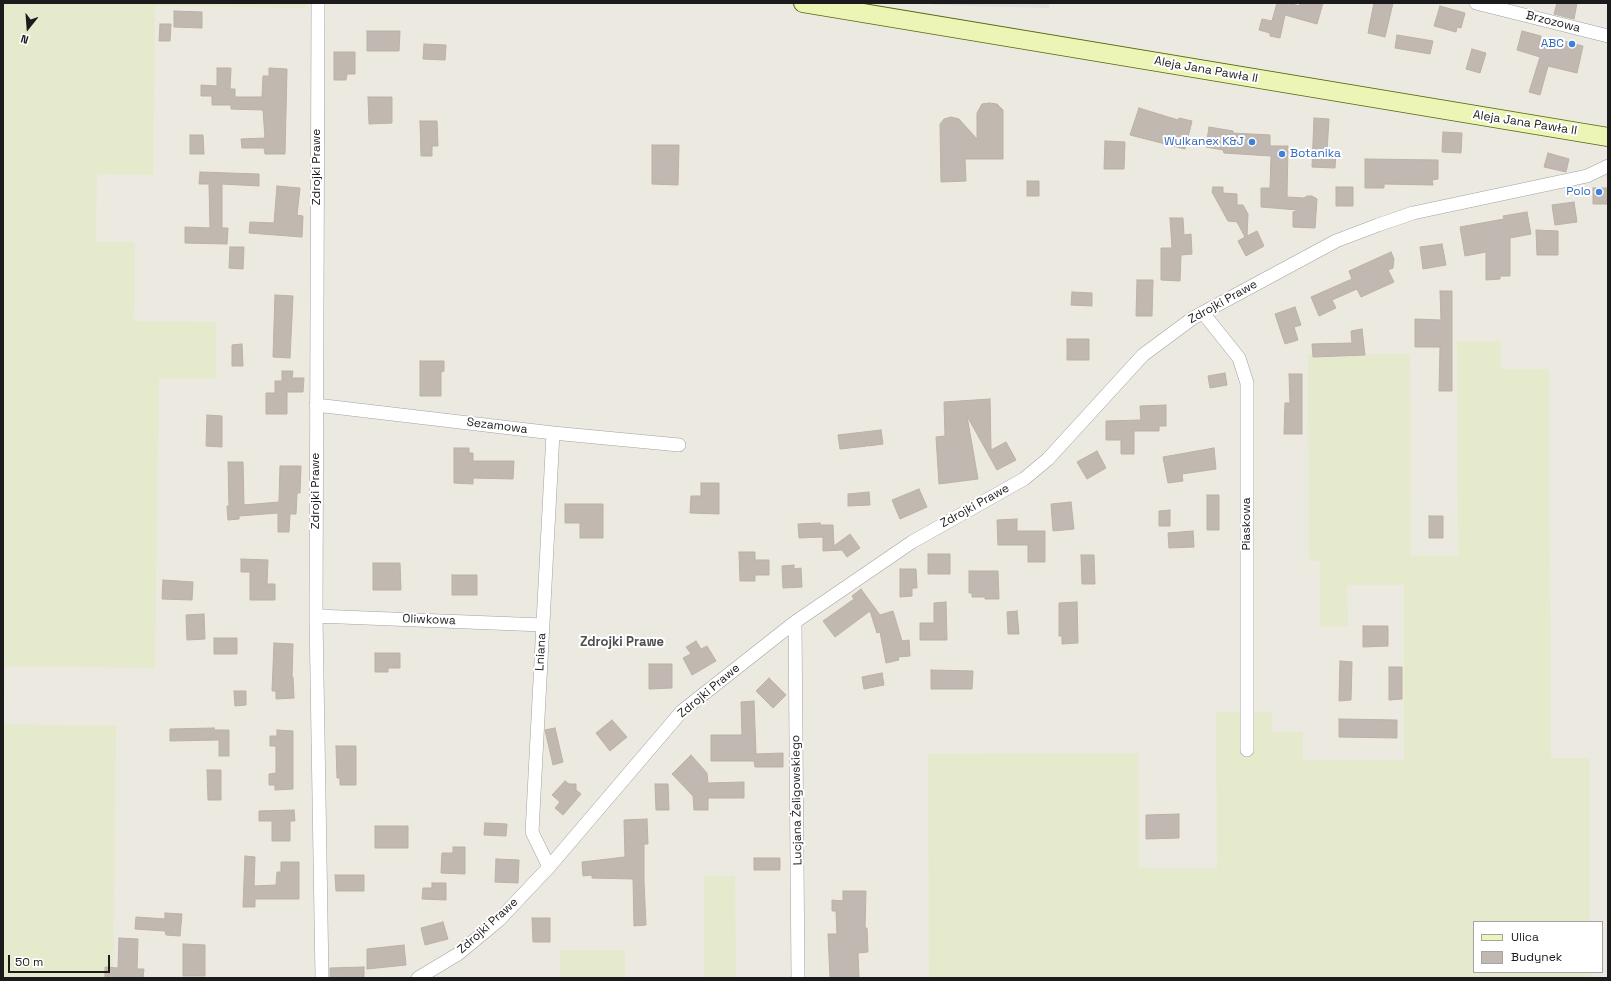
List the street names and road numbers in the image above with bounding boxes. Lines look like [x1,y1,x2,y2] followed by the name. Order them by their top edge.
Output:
[1524,8,1582,36] street label: Brzozowa
[1153,54,1259,86] street label: Aleja Jana Pawła II
[1472,108,1578,138] street label: Aleja Jana Pawła II
[310,129,324,205] street label: Zdrojki Prawe
[1186,277,1260,327] street label: Zdrojki Prawe
[466,415,528,437] street label: Sezamowa
[309,453,323,529] street label: Zdrojki Prawe
[938,481,1012,531] street label: Zdrojki Prawe
[1240,497,1254,551] street label: Piaskowa
[402,612,456,628] street label: Oliwkowa
[533,633,549,671] street label: Lniana
[675,661,743,721] street label: Zdrojki Prawe
[789,735,805,865] street label: Lucjana Żeligowskiego
[455,895,521,957] street label: Zdrojki Prawe

